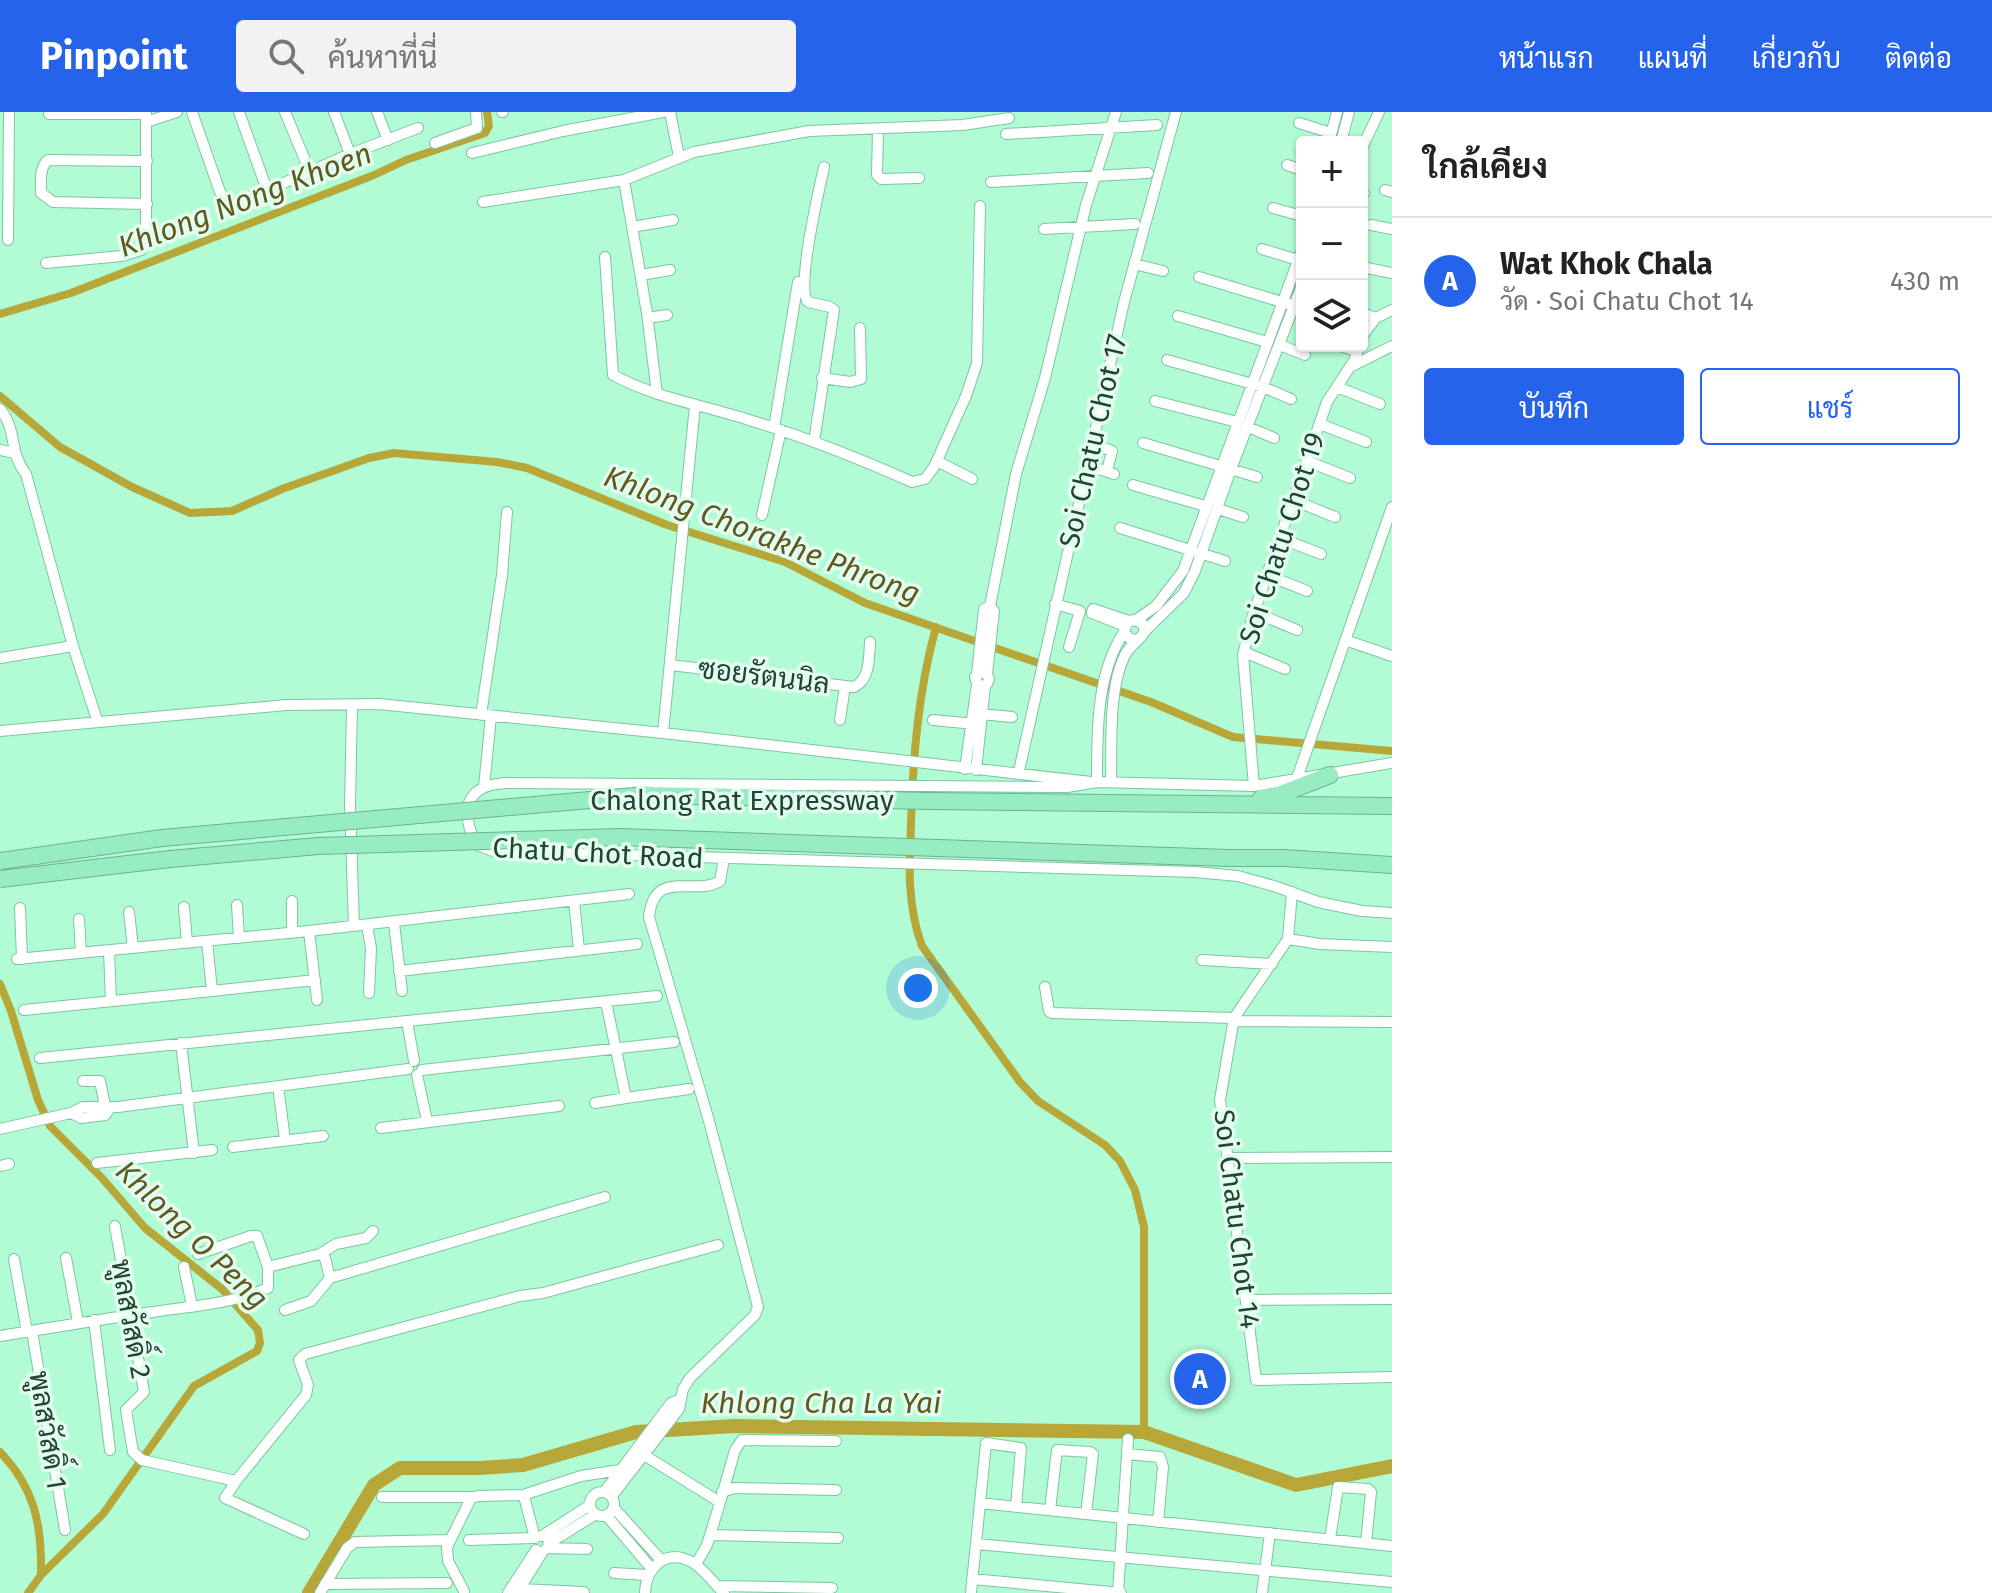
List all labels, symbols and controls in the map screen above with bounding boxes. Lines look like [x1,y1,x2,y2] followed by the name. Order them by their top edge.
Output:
[236,20,796,92] search box
[40,33,188,79] text: Pinpoint
[264,34,308,78] icon: search
[328,40,437,76] text: ค้นหาที่นี่
[1499,42,1594,75] text: หน้าแรก
[1638,42,1708,75] text: แผนที่
[1752,42,1841,75] text: เกี่ยวกับ
[1885,42,1952,75] text: ติดต่อ
[113,135,377,265] water label: Khlong Nong Khoen
[1296,136,1368,352] map controls
[1296,136,1368,208] button: +
[1424,146,1548,187] text: ใกล้เคียง
[1296,208,1368,280] button: −
[1500,246,1713,282] text: Wat Khok Chala
[1442,266,1458,297] text: A
[1890,266,1960,297] text: 430 m
[1296,280,1368,352] button: layers
[1500,286,1753,317] text: วัด · Soi Chatu Chot 14
[1052,331,1134,551] street label: Soi Chatu Chot 17
[1424,368,1684,445] button: บันทึก
[1700,368,1960,445] button: แชร์
[1232,428,1332,648] street label: Soi Chatu Chot 19
[599,458,925,612] water label: Khlong Chorakhe Phrong
[696,650,832,700] street label: ซอยรัตนนิล
[590,784,894,817] street label: Chalong Rat Expressway
[492,831,704,875] street label: Chatu Chot Road
[898,968,938,1008] your location
[1207,1108,1267,1331] street label: Soi Chatu Chot 14
[108,1153,276,1317] water label: Khlong O Peng
[101,1255,165,1382] street label: พูลสวัสดิ์ 2
[1174,1349,1226,1409] pin: A
[19,1367,81,1492] street label: พูลสวัสดิ์ 1
[701,1385,942,1421] water label: Khlong Cha La Yai

